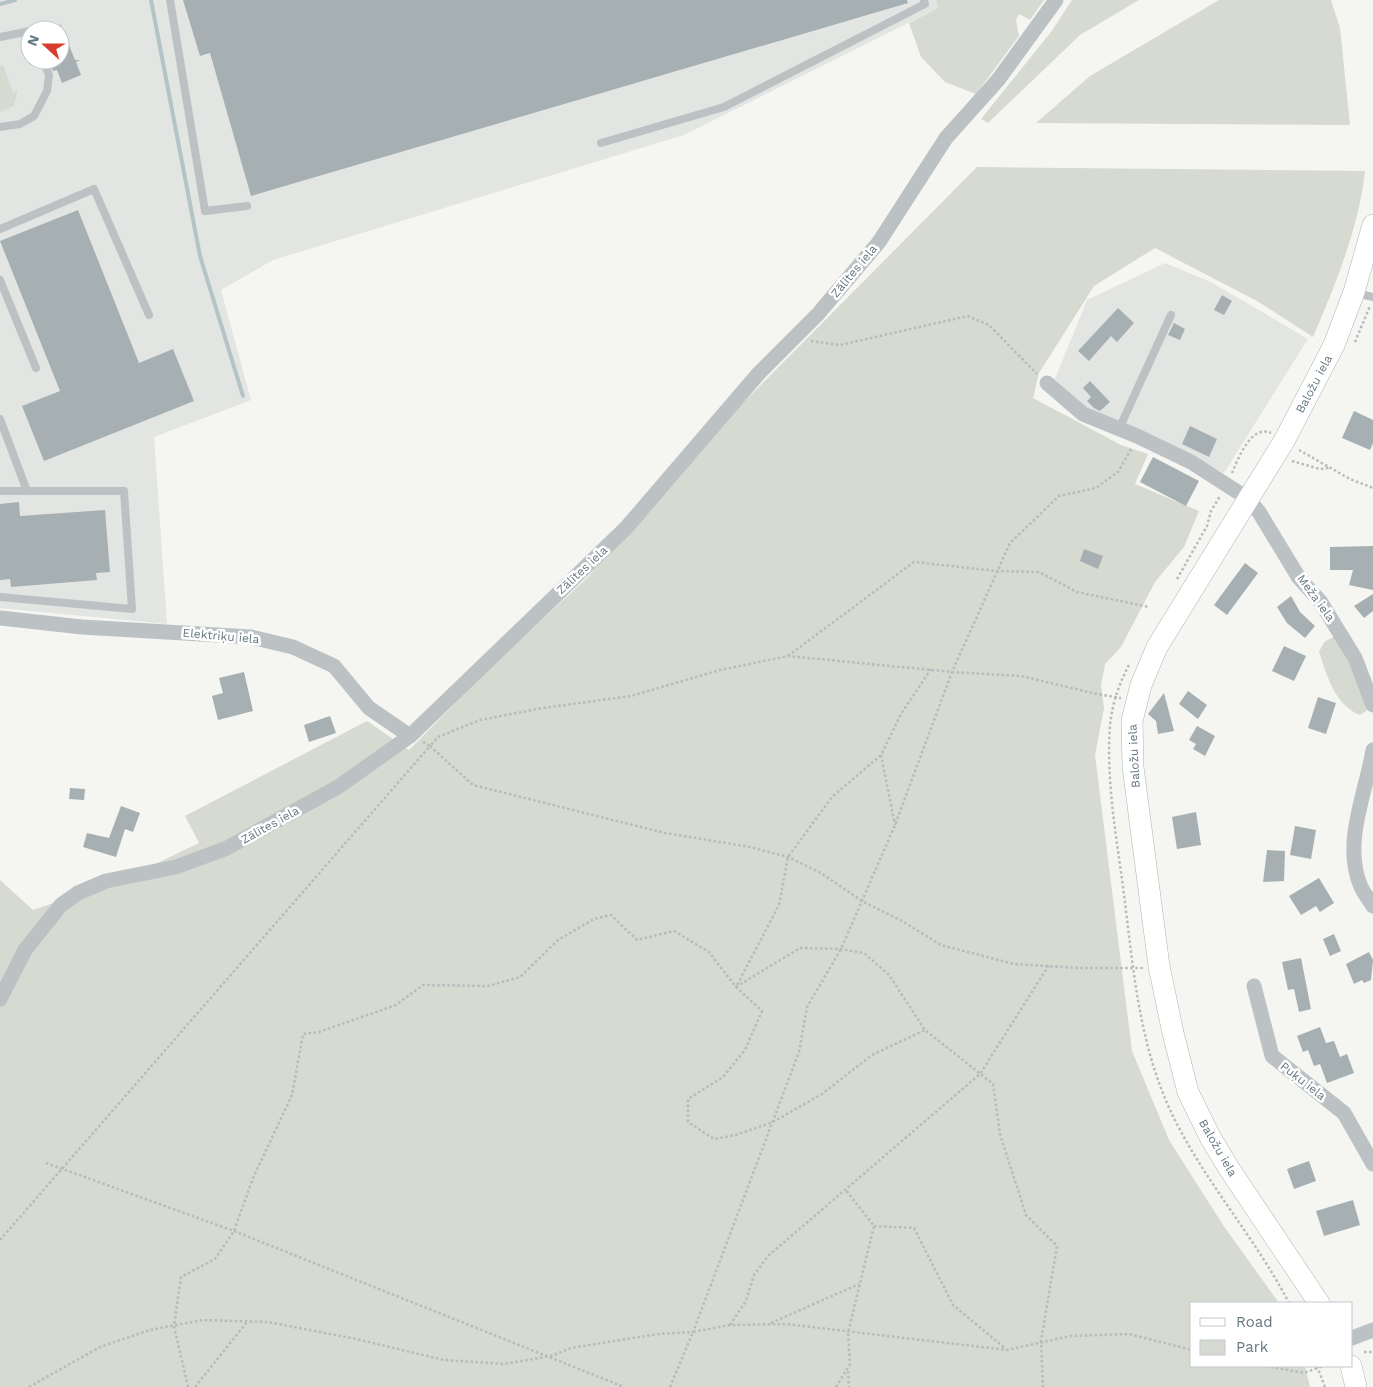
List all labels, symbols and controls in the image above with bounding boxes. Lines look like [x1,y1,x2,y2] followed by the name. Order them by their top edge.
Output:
[20,20,70,70] north arrow
[24,33,42,48] text: N
[828,242,880,300] street label: Zālītes iela
[1293,352,1335,415] street label: Baložu iela
[554,543,610,597] street label: Zālītes iela
[1294,572,1338,624] street label: Meža iela
[182,626,260,646] street label: Elektriķu iela
[1125,724,1143,788] street label: Baložu iela
[239,803,302,847] street label: Zālītes iela
[1278,1059,1329,1103] street label: Puķu iela
[1196,1117,1240,1179] street label: Baložu iela
[1190,1302,1353,1367] legend
[1236,1313,1273,1331] text: Road
[1236,1338,1269,1356] text: Park

